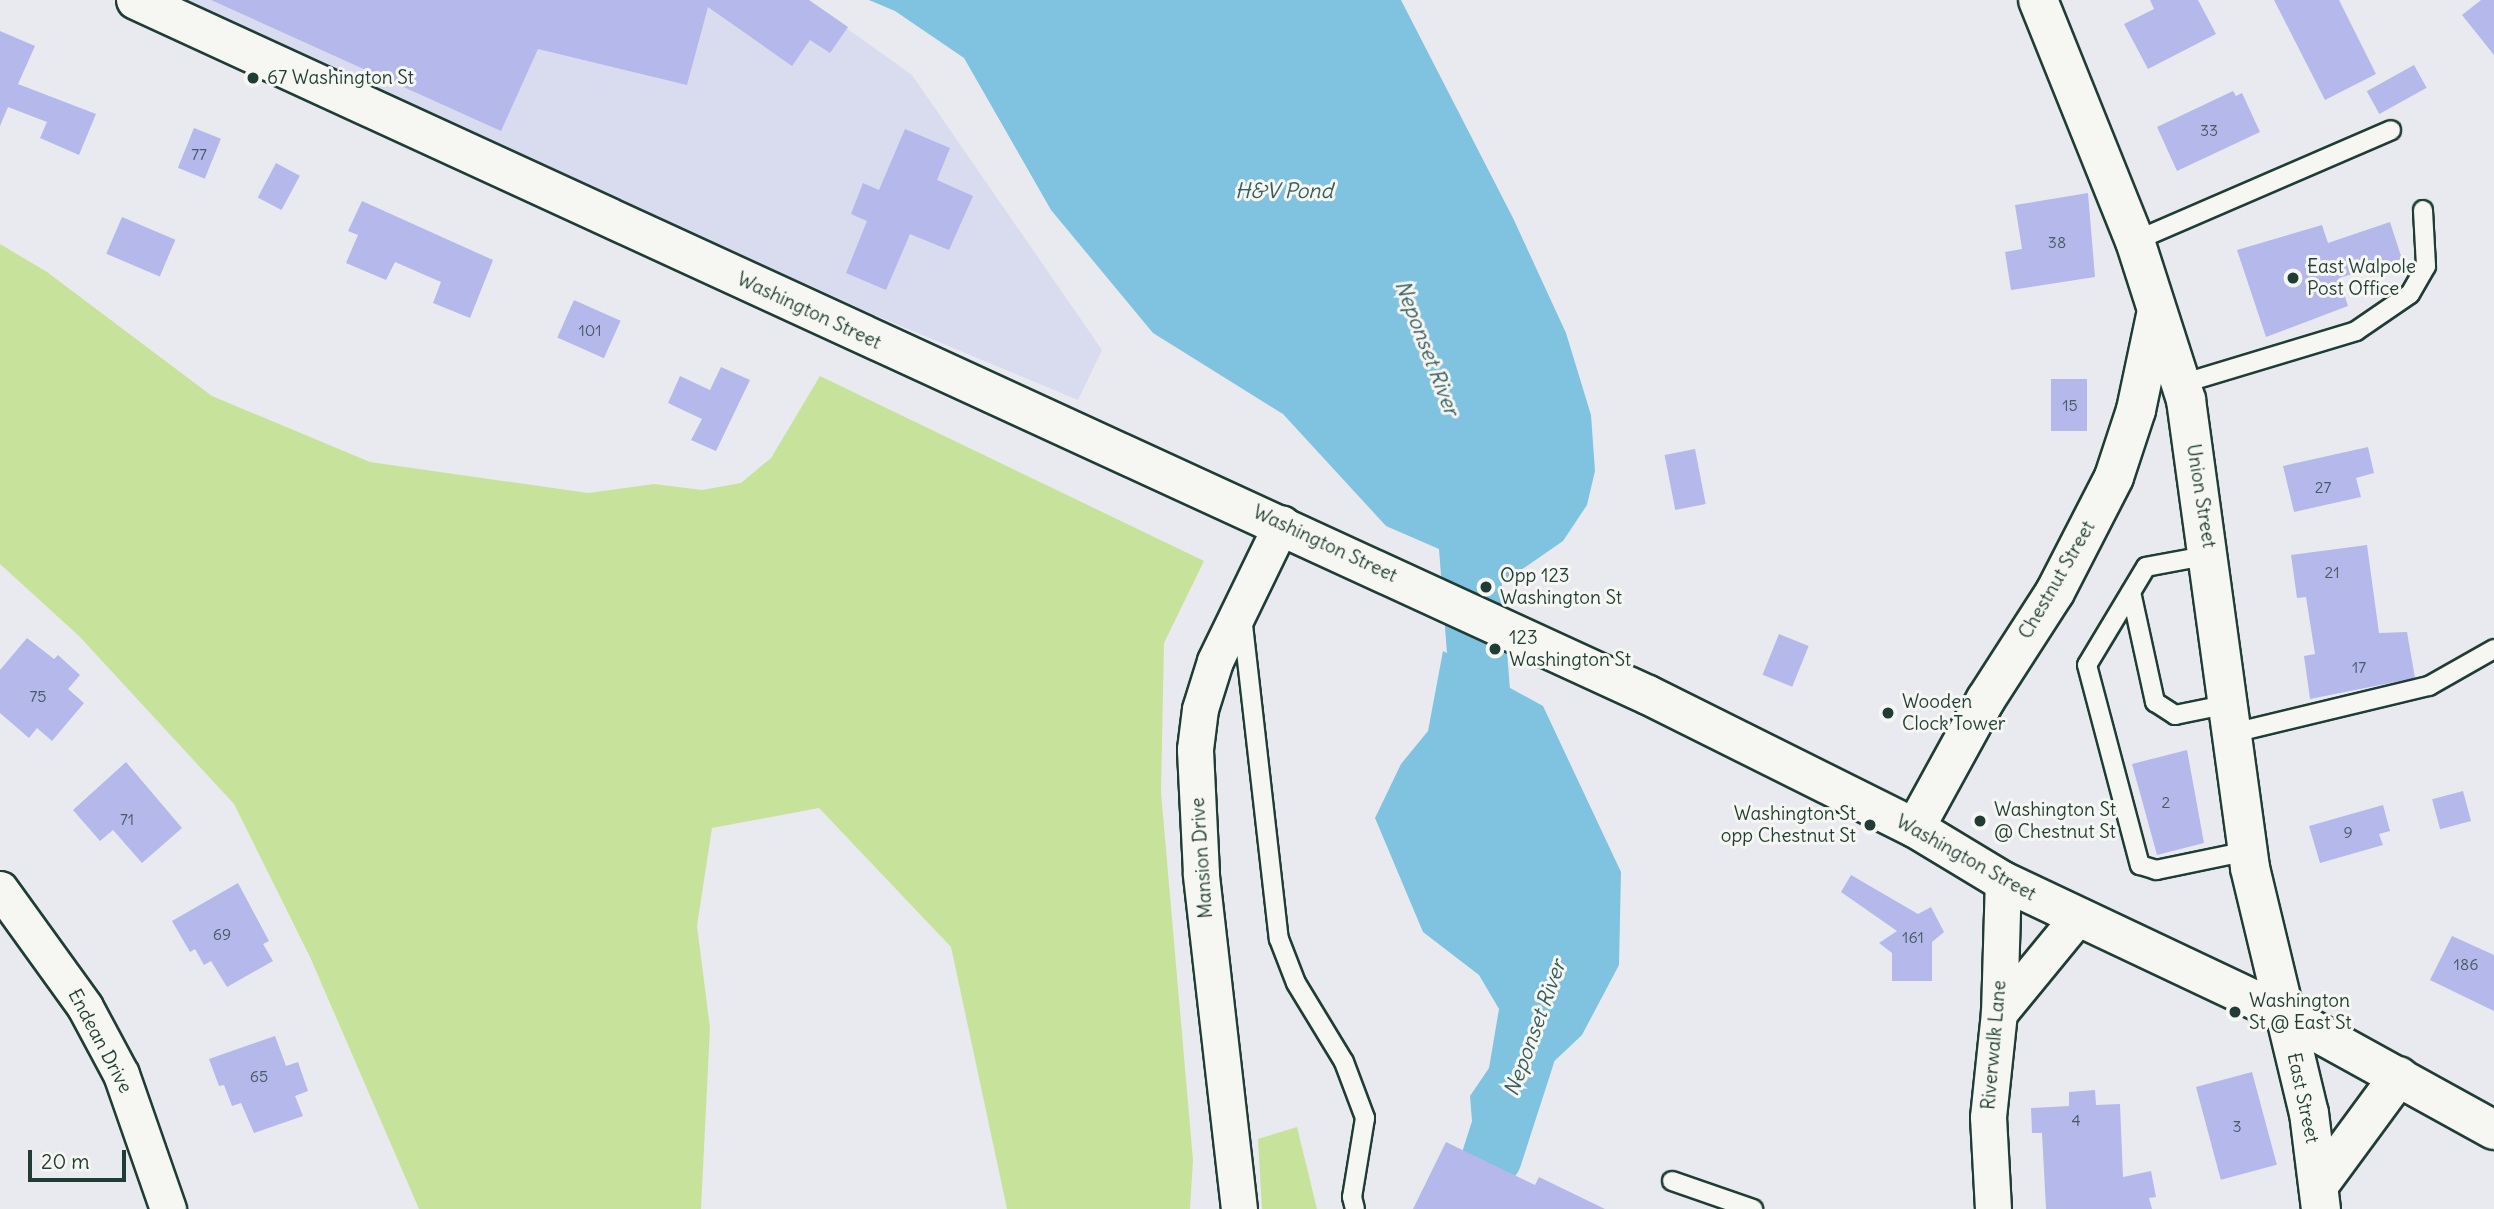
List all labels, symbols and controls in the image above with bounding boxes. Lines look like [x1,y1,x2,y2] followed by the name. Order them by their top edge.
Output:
[267,67,414,89] place label: 67 Washington St
[245,70,261,86] marker: 67 Washington St
[2200,120,2218,140] house number: 33
[191,144,207,164] house number: 77
[1235,178,1333,204] water label: H&V Pond
[2048,232,2066,252] house number: 38
[2307,256,2416,300] place label: East Walpole Post Office
[733,268,885,354] street label: Washington Street
[2285,270,2301,286] marker: East Walpole Post Office
[1390,277,1464,419] water label: Neponset River
[578,320,602,340] house number: 101
[2062,395,2078,415] house number: 15
[2182,442,2220,550] street label: Union Street
[2315,477,2331,497] house number: 27
[1249,501,1401,587] street label: Washington Street
[2014,517,2100,643] street label: Chestnut Street
[2324,562,2340,582] house number: 21
[1500,565,1622,609] place label: Opp 123 Washington St
[1478,579,1494,595] marker: Opp 123 Washington St
[1509,627,1631,671] place label: 123 Washington St
[1487,641,1503,657] marker: 123 Washington St
[2352,657,2366,677] house number: 17
[29,686,47,706] house number: 75
[1902,691,2006,735] place label: Wooden Clock Tower
[1880,705,1896,721] marker: Wooden Clock Tower
[2162,792,2170,812] house number: 2
[1186,797,1218,919] street label: Mansion Drive
[1994,799,2116,843] place label: Washington St @ Chestnut St
[1721,803,1856,847] place label: Washington St opp Chestnut St
[120,809,134,829] house number: 71
[1892,810,2040,906] street label: Washington Street
[1972,813,1988,829] marker: Washington St @ Chestnut St
[1862,817,1878,833] marker: Washington St opp Chestnut St
[2343,822,2353,842] house number: 9
[213,924,231,944] house number: 69
[1902,927,1924,947] house number: 161
[2454,954,2478,974] house number: 186
[1499,957,1571,1099] water label: Neponset River
[1977,979,2011,1111] street label: Riverwalk Lane
[63,985,137,1097] street label: Endean Drive
[2249,990,2352,1034] place label: Washington St @ East St
[2227,1004,2243,1020] marker: Washington St @ East St
[2282,1051,2324,1145] street label: East Street
[250,1066,268,1086] house number: 65
[2071,1110,2081,1130] house number: 4
[2232,1116,2242,1136] house number: 3
[32,1136,130,1180] scale bar
[41,1148,90,1175] text: 20 m

